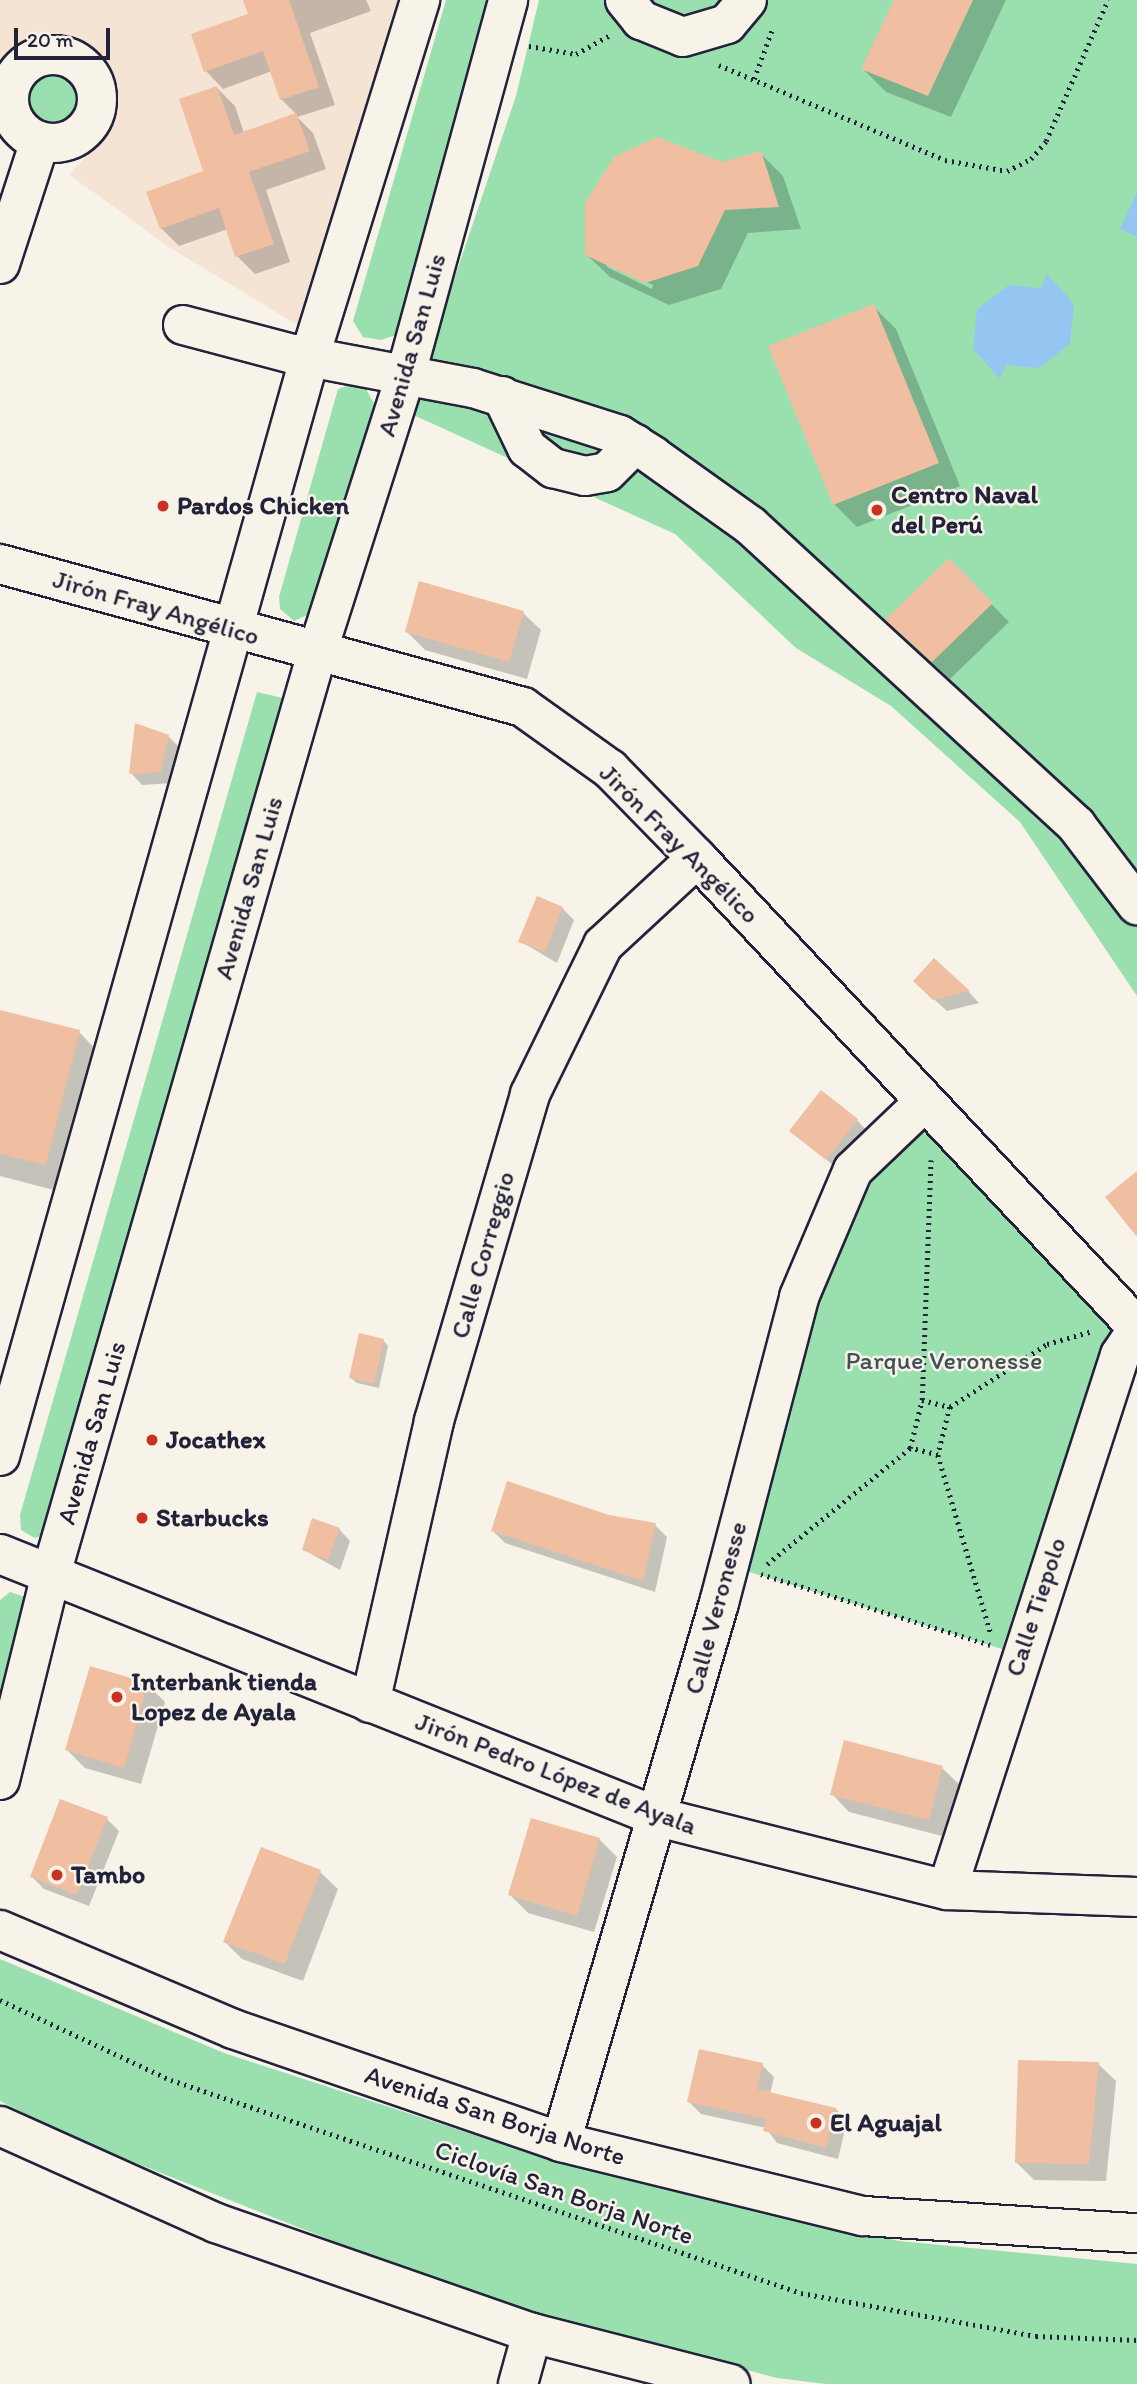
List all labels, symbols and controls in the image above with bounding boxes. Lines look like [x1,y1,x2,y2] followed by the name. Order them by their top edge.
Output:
[18,14,114,58] scale bar
[27,27,73,52] text: 20 m
[371,250,453,440] street label: Avenida San Luis
[891,479,1037,540] place label: Centro Naval del Perú
[177,490,349,522] place label: Pardos Chicken
[155,498,171,514] marker: Pardos Chicken
[869,502,885,518] marker: Centro Naval del Perú
[49,563,263,653] street label: Jirón Fray Angélico
[592,757,766,931] street label: Jirón Fray Angélico
[208,793,290,983] street label: Avenida San Luis
[444,1168,522,1342] street label: Calle Correggio
[51,1338,133,1528] street label: Avenida San Luis
[846,1345,1042,1377] park label: Parque Veronesse
[166,1424,265,1456] place label: Jocathex
[144,1432,160,1448] marker: Jocathex
[156,1502,269,1534] place label: Starbucks
[134,1510,150,1526] marker: Starbucks
[678,1519,754,1697] street label: Calle Veronesse
[999,1534,1073,1680] street label: Calle Tiepolo
[131,1666,318,1728] place label: Interbank tienda Lopez de Ayala
[109,1689,125,1705] marker: Interbank tienda Lopez de Ayala
[412,1706,700,1842] street label: Jirón Pedro López de Ayala
[71,1859,145,1891] place label: Tambo
[49,1867,65,1883] marker: Tambo
[361,2059,629,2173] street label: Avenida San Borja Norte
[830,2107,942,2139] place label: El Aguajal
[808,2115,824,2131] marker: El Aguajal
[431,2134,697,2252] street label: Ciclovía San Borja Norte

